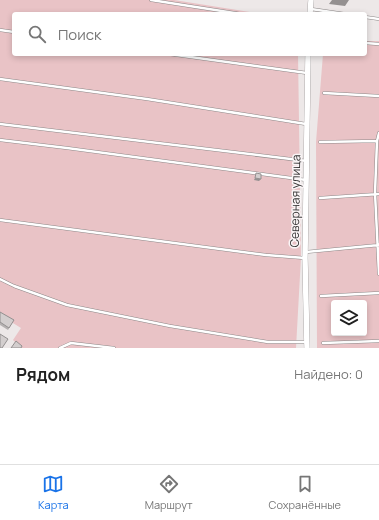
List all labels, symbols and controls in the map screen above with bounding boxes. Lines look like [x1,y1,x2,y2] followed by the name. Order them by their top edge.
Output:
[12,12,367,56] search box
[26,23,48,45] icon: search
[58,24,102,45] text: Поиск
[286,154,304,248] street label: Северная улица
[331,300,367,336] map controls
[331,300,367,336] button: layers
[16,363,70,386] text: Рядом
[294,365,363,383] text: Найдено: 0
[38,473,69,512] tab: Карта
[145,473,193,512] tab: Маршрут
[269,473,341,512] tab: Сохранённые

